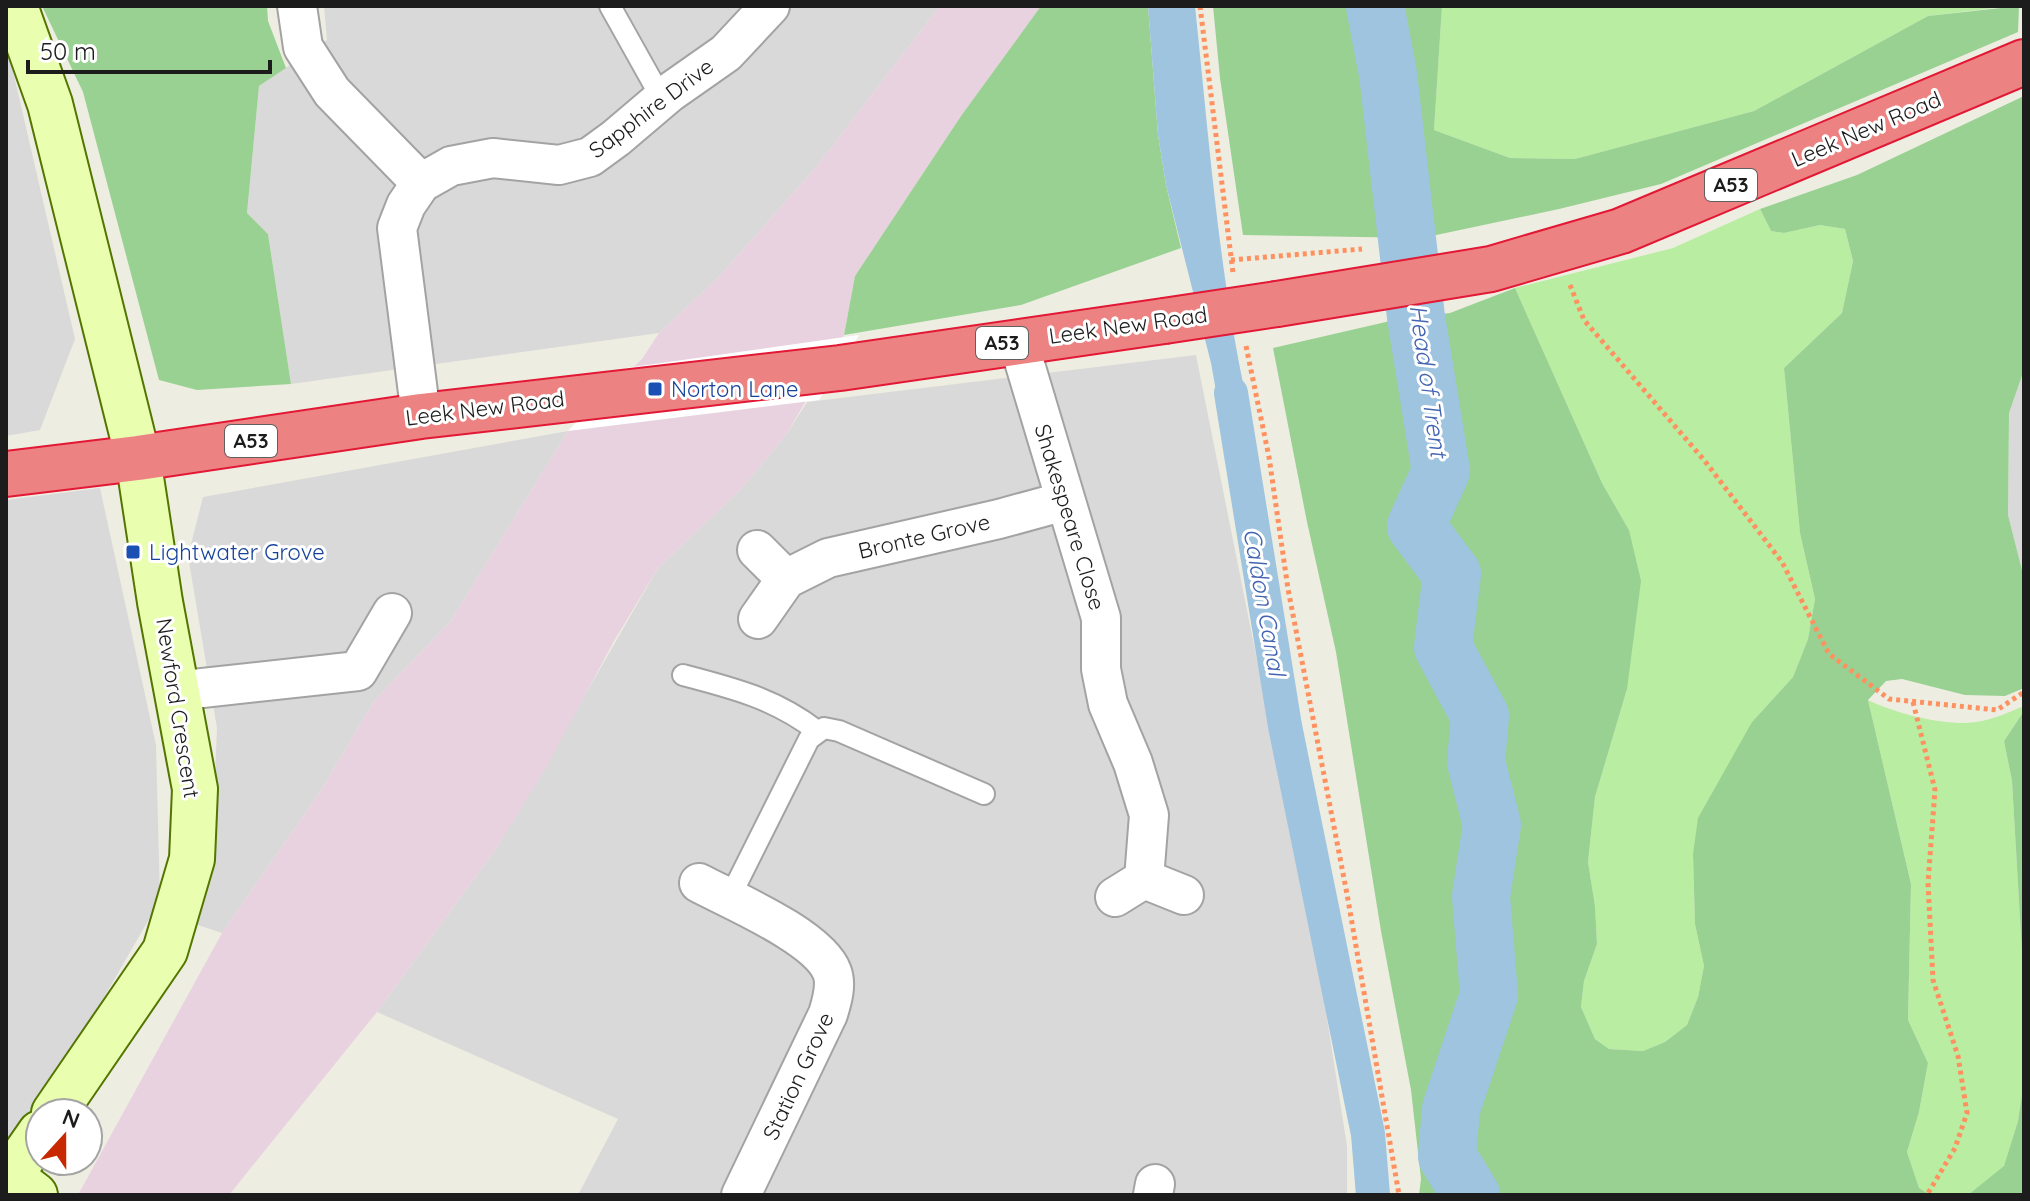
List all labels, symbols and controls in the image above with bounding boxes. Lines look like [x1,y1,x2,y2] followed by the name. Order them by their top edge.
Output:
[28,24,270,74] scale bar
[40,36,96,66] text: 50 m
[583,52,719,164] street label: Sapphire Drive
[1787,85,1945,173] street label: Leek New Road
[1705,169,1757,201] road number: A53
[1047,300,1209,350] street label: Leek New Road
[1403,303,1455,462] water label: Head of Trent
[976,327,1028,359] road number: A53
[671,375,798,403] place label: Norton Lane
[646,380,664,398] marker: Norton Lane
[404,384,566,432] street label: Leek New Road
[1028,421,1112,613] street label: Shakespeare Close
[225,425,277,457] road number: A53
[855,507,993,565] street label: Bronte Grove
[1237,526,1293,680] water label: Caldon Canal
[149,538,325,566] place label: Lightwater Grove
[124,543,142,561] marker: Lightwater Grove
[150,616,206,800] street label: Newford Crescent
[756,1008,840,1144] street label: Station Grove
[24,1097,104,1177] north arrow
[59,1102,84,1134] text: N

